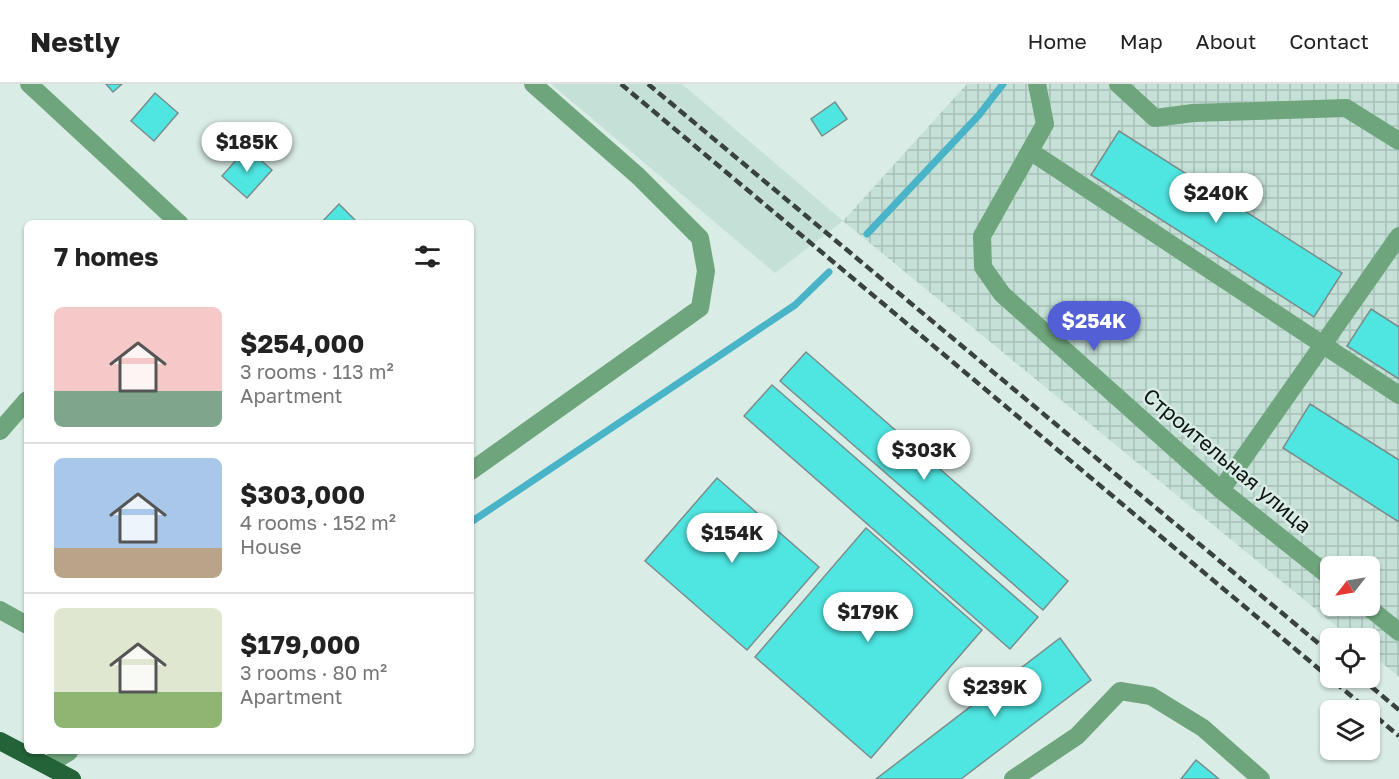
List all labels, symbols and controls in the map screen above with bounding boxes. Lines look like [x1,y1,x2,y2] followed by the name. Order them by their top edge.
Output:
[30,25,120,58] text: Nestly
[1027,28,1087,54] text: Home
[1120,28,1163,54] text: Map
[1196,28,1256,54] text: About
[1289,28,1369,54] text: Contact
[205,122,289,173] pin: $185K
[215,129,279,153] text: $185K
[1174,173,1258,224] pin: $240K
[1183,180,1249,204] text: $240K
[411,240,444,273] icon: filters
[54,241,159,272] text: 7 homes
[1052,301,1136,352] pin: $254K
[1062,308,1126,332] text: $254K
[240,328,364,359] text: $254,000
[102,331,174,403] icon: home
[240,359,394,383] text: 3 rooms · 113 m²
[1138,382,1317,538] street label: Строительная улица
[240,383,343,407] text: Apartment
[882,430,966,481] pin: $303K
[891,437,957,461] text: $303K
[240,479,365,510] text: $303,000
[102,482,174,554] icon: home
[240,510,396,534] text: 4 rooms · 152 m²
[690,513,774,564] pin: $154K
[701,520,763,544] text: $154K
[240,534,302,558] text: House
[1320,556,1380,616] north arrow
[1320,556,1380,760] map controls
[826,592,910,643] pin: $179K
[837,599,899,623] text: $179K
[1320,628,1380,688] button: locate
[240,629,361,660] text: $179,000
[102,632,174,704] icon: home
[240,660,387,684] text: 3 rooms · 80 m²
[953,667,1037,718] pin: $239K
[963,674,1028,698] text: $239K
[240,684,343,708] text: Apartment
[1320,700,1380,760] button: layers

